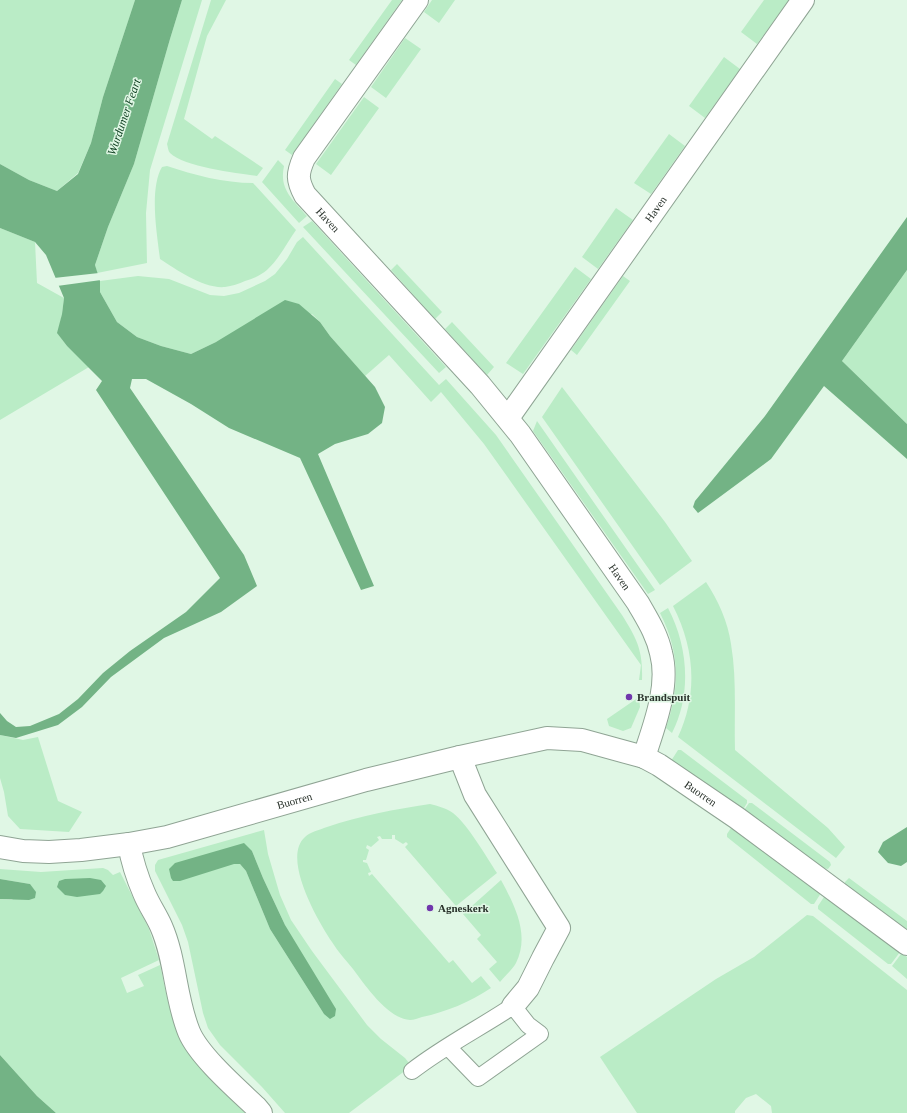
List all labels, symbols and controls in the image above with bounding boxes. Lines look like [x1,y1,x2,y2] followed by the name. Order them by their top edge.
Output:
[104,76,144,157] water label: Wurdumer Feart
[642,193,669,224] street label: Haven
[314,205,342,235] street label: Haven
[607,562,633,592] street label: Haven
[637,691,691,703] place label: Brandspuit
[624,692,634,702] marker: Brandspuit
[682,778,719,809] street label: Buorren
[275,790,314,811] street label: Buorren
[438,902,490,914] place label: Agneskerk
[425,903,435,913] marker: Agneskerk

